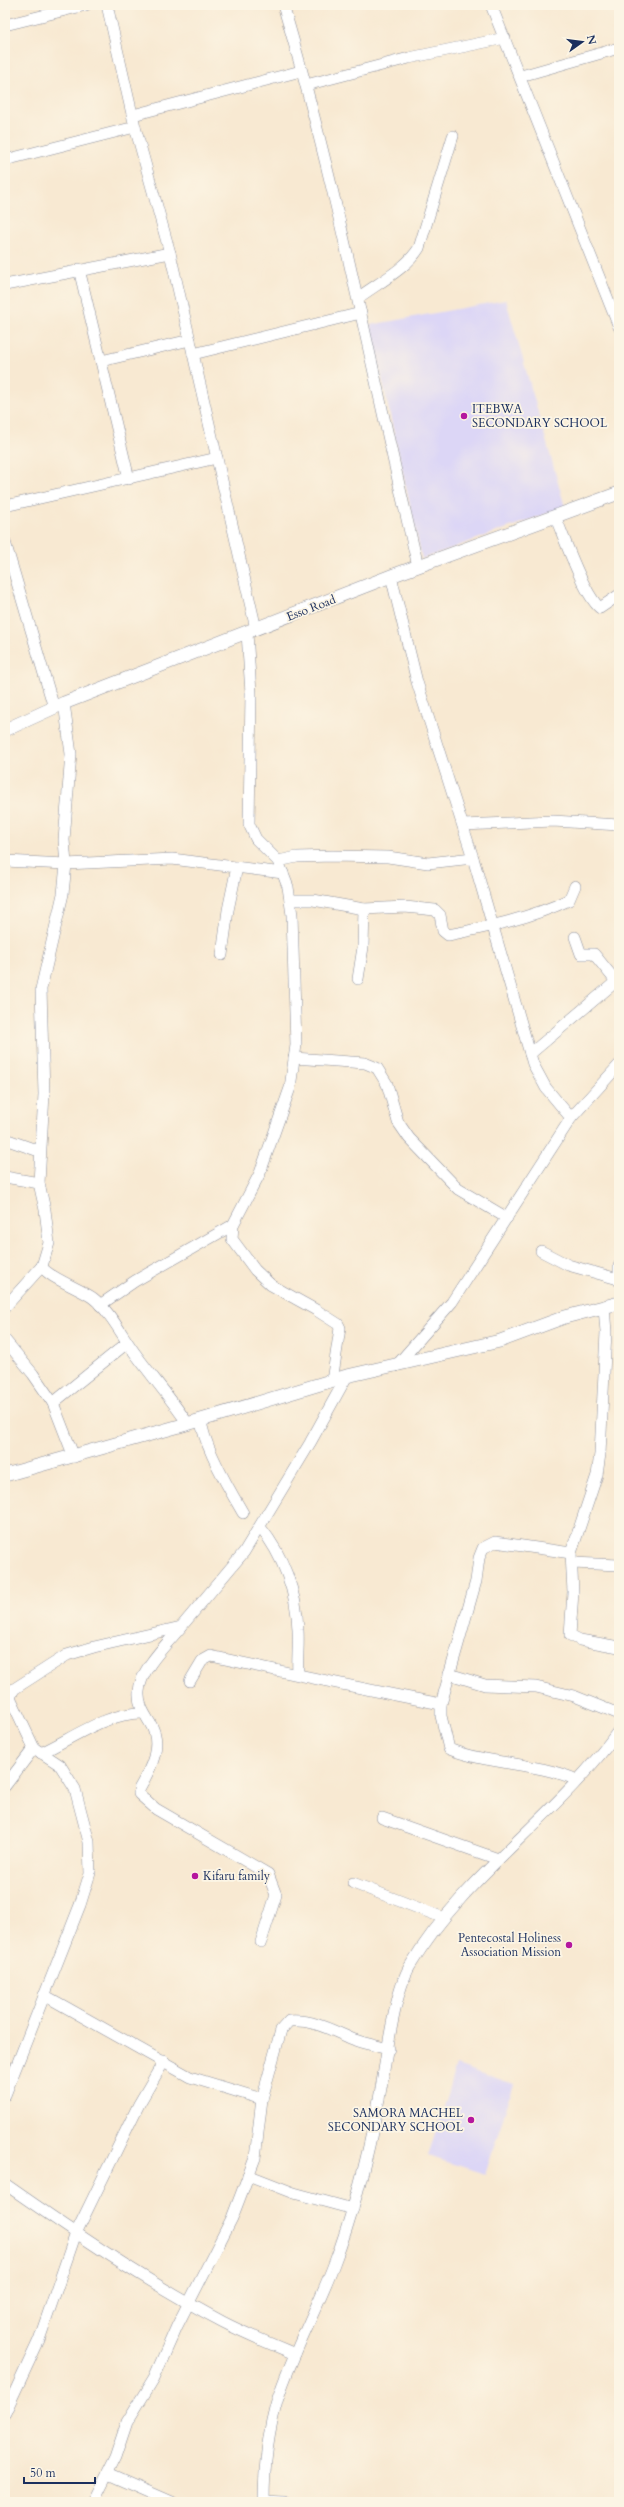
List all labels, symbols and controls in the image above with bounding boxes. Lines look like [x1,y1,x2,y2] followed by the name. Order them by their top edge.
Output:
[562,22,602,62] north arrow
[583,33,600,47] text: N
[472,401,608,431] place label: ITEBWA SECONDARY SCHOOL
[459,411,469,421] marker: ITEBWA SECONDARY SCHOOL
[284,591,338,625] street label: Esso Road
[203,1868,271,1884] place label: Kifaru family
[190,1871,200,1881] marker: Kifaru family
[458,1930,561,1960] place label: Pentecostal Holiness Association Mission
[564,1940,574,1950] marker: Pentecostal Holiness Association Mission
[328,2105,464,2135] place label: SAMORA MACHEL SECONDARY SCHOOL
[466,2115,476,2125] marker: SAMORA MACHEL SECONDARY SCHOOL
[24,2459,95,2485] scale bar
[30,2465,57,2481] text: 50 m

